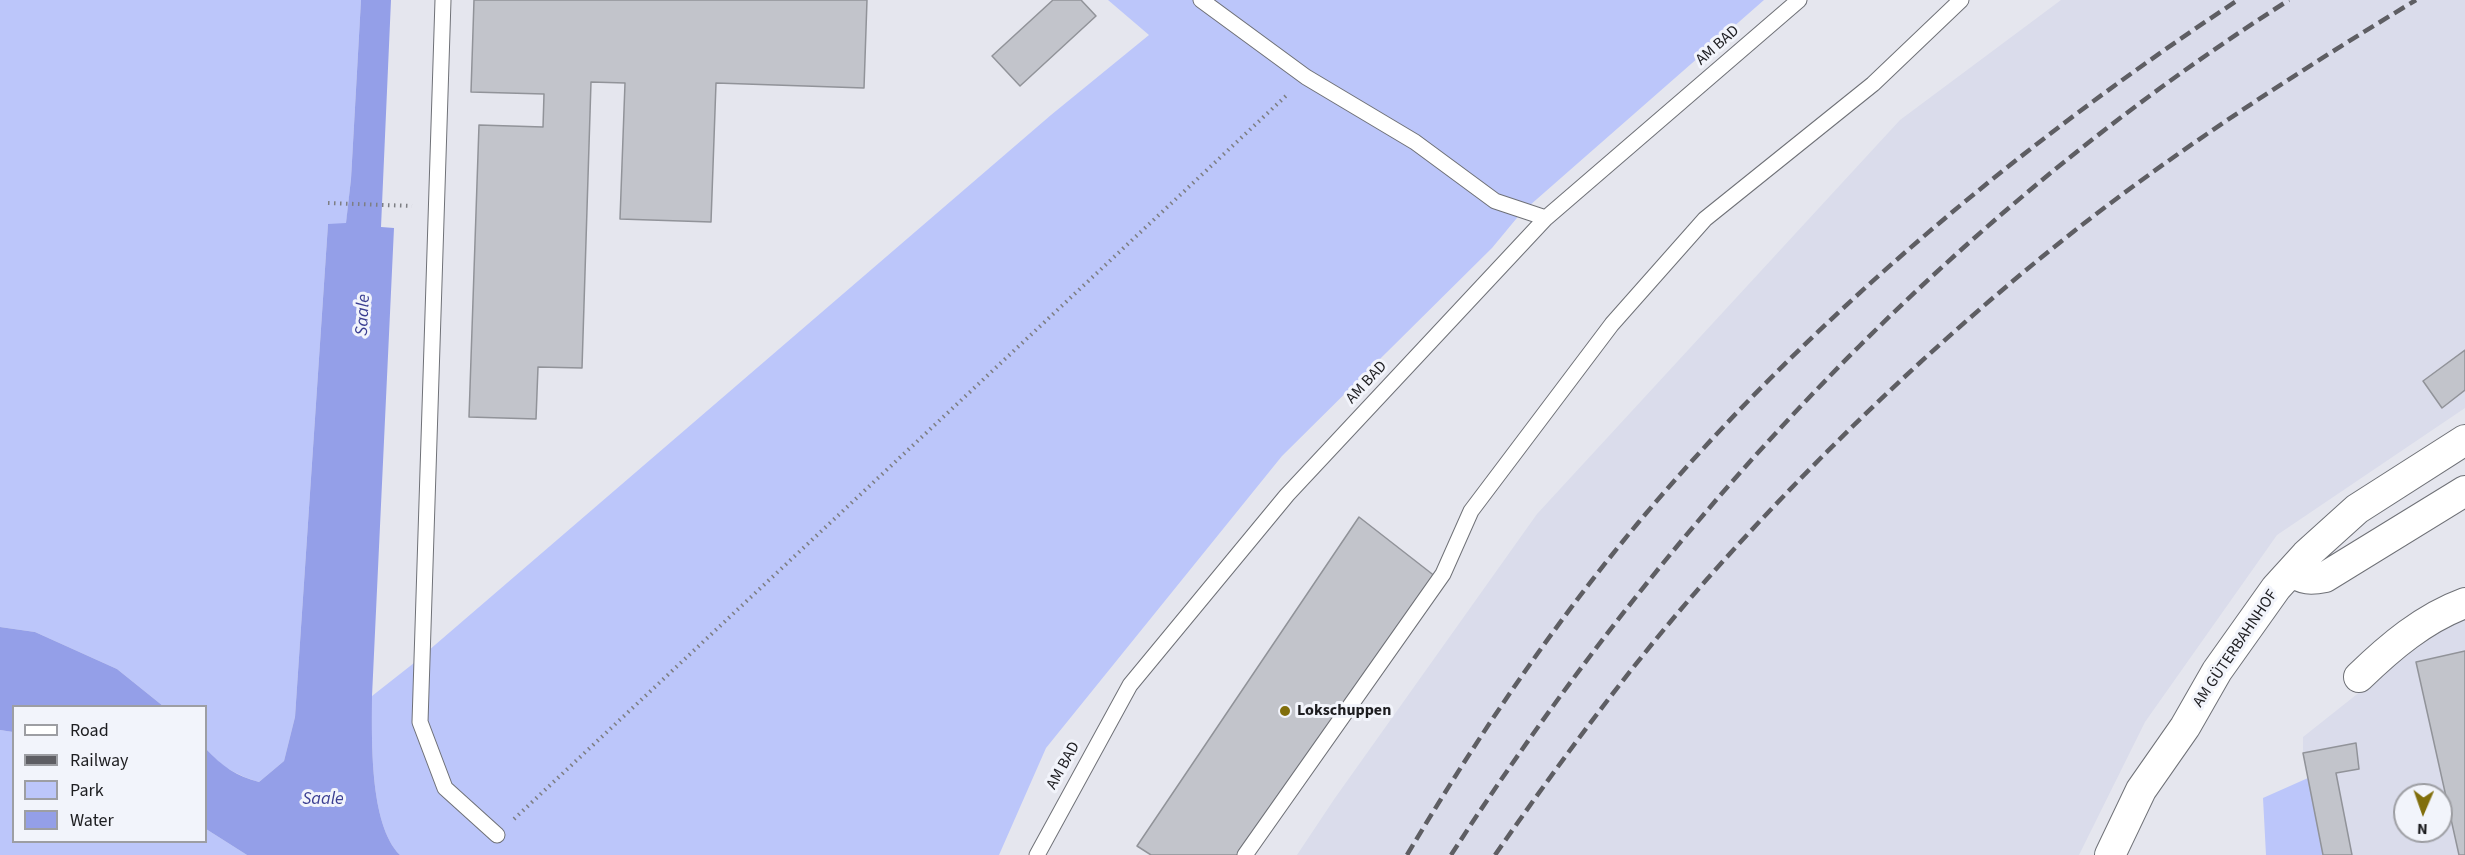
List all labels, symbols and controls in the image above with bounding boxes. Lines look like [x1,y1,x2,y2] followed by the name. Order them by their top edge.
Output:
[1692,22,1744,70] street label: AM BAD
[352,294,376,336] water label: Saale
[1342,358,1392,408] street label: AM BAD
[2190,587,2282,711] street label: AM GÜTERBAHNHOF
[1297,701,1391,721] place label: Lokschuppen
[1278,704,1292,718] marker: Lokschuppen
[12,705,207,843] legend
[70,718,109,743] text: Road
[1043,739,1085,793] street label: AM BAD
[70,748,129,773] text: Railway
[70,778,104,803] text: Park
[2393,783,2453,843] north arrow
[302,789,344,811] water label: Saale
[70,808,114,833] text: Water
[2417,818,2428,840] text: N

